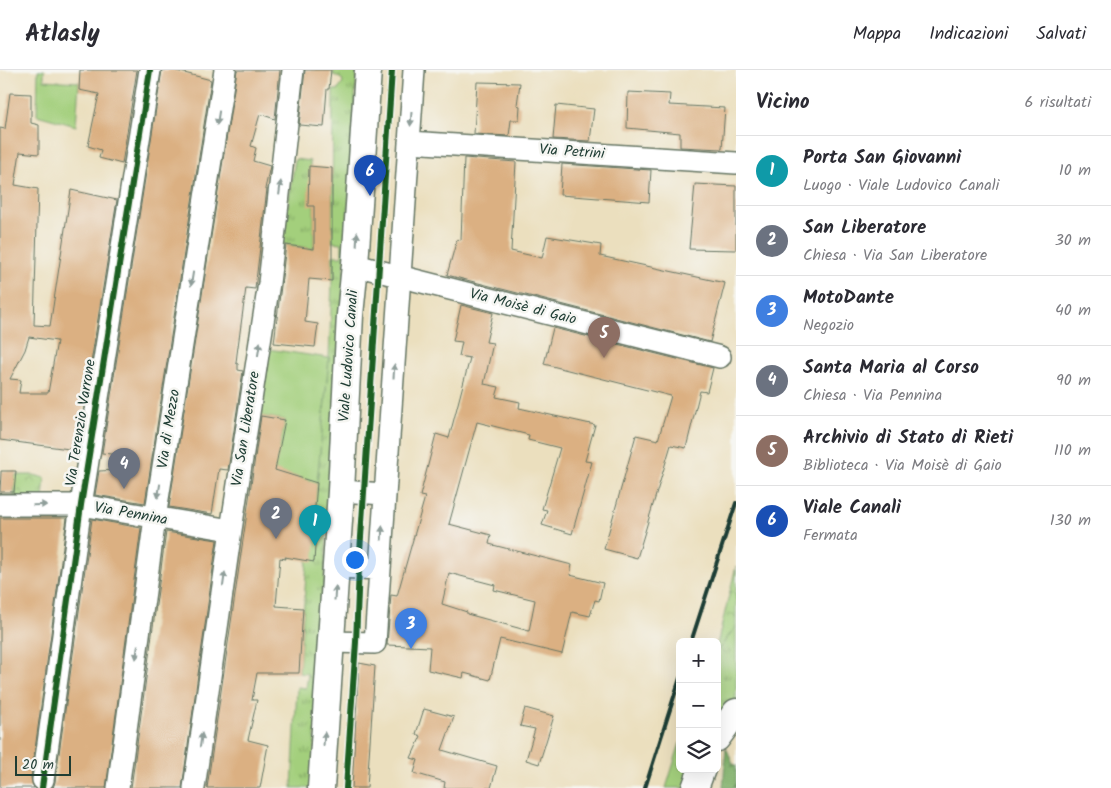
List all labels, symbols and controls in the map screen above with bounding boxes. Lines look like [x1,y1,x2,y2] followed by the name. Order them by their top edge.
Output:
[25,15,100,54] text: Atlasly
[853,20,901,49] text: Mappa
[929,20,1008,49] text: Indicazioni
[1036,20,1086,49] text: Salvati
[756,86,810,119] text: Vicino
[1024,90,1091,115] text: 6 risultati
[213,111,221,127] one-way arrow
[406,111,414,127] one-way arrow
[539,138,607,166] street label: Via Petrini
[803,143,961,173] text: Porta San Giovanni
[354,155,386,196] pin: 6
[770,158,774,183] text: 1
[1059,158,1091,183] text: 10 m
[803,173,999,198] text: Luogo · Viale Ludovico Canali
[276,180,284,196] one-way arrow
[803,213,926,243] text: San Liberatore
[767,228,777,253] text: 2
[1055,228,1091,253] text: 30 m
[353,231,361,247] one-way arrow
[803,243,987,268] text: Chiesa · Via San Liberatore
[188,271,196,287] one-way arrow
[467,282,579,332] street label: Via Moisè di Gaio
[803,283,894,313] text: MotoDante
[332,288,366,423] street label: Viale Ludovico Canali
[768,298,776,323] text: 3
[1055,298,1091,323] text: 40 m
[803,313,854,338] text: Negozio
[588,317,620,358] pin: 5
[255,341,263,357] one-way arrow
[803,353,979,383] text: Santa Maria al Corso
[59,357,103,488] street label: Via Terenzio Varrone
[390,363,398,379] one-way arrow
[768,368,776,393] text: 4
[1056,368,1091,393] text: 90 m
[225,369,267,488] street label: Via San Liberatore
[803,383,942,408] text: Chiesa · Via Pennina
[151,387,187,471] street label: Via di Mezzo
[803,423,1013,453] text: Archivio di Stato di Rieti
[768,438,776,463] text: 5
[1054,438,1091,463] text: 110 m
[108,448,140,489] pin: 4
[803,453,1002,478] text: Biblioteca · Via Moisè di Gaio
[155,484,163,500] one-way arrow
[803,493,901,523] text: Viale Canali
[92,496,170,532] street label: Via Pennina
[260,498,292,539] pin: 2
[33,501,49,509] one-way arrow
[299,505,331,546] pin: 1
[768,508,776,533] text: 6
[1050,508,1091,533] text: 130 m
[803,523,858,548] text: Fermata
[378,525,386,541] one-way arrow
[342,547,368,573] your location
[220,571,228,587] one-way arrow
[331,585,339,601] one-way arrow
[395,608,427,649] pin: 3
[676,638,721,773] map controls
[676,638,721,683] button: +
[132,644,140,660] one-way arrow
[676,683,721,728] button: −
[676,728,721,773] button: layers
[197,731,205,747] one-way arrow
[321,731,329,747] one-way arrow
[15,753,71,776] scale bar
[22,754,54,776] text: 20 m

